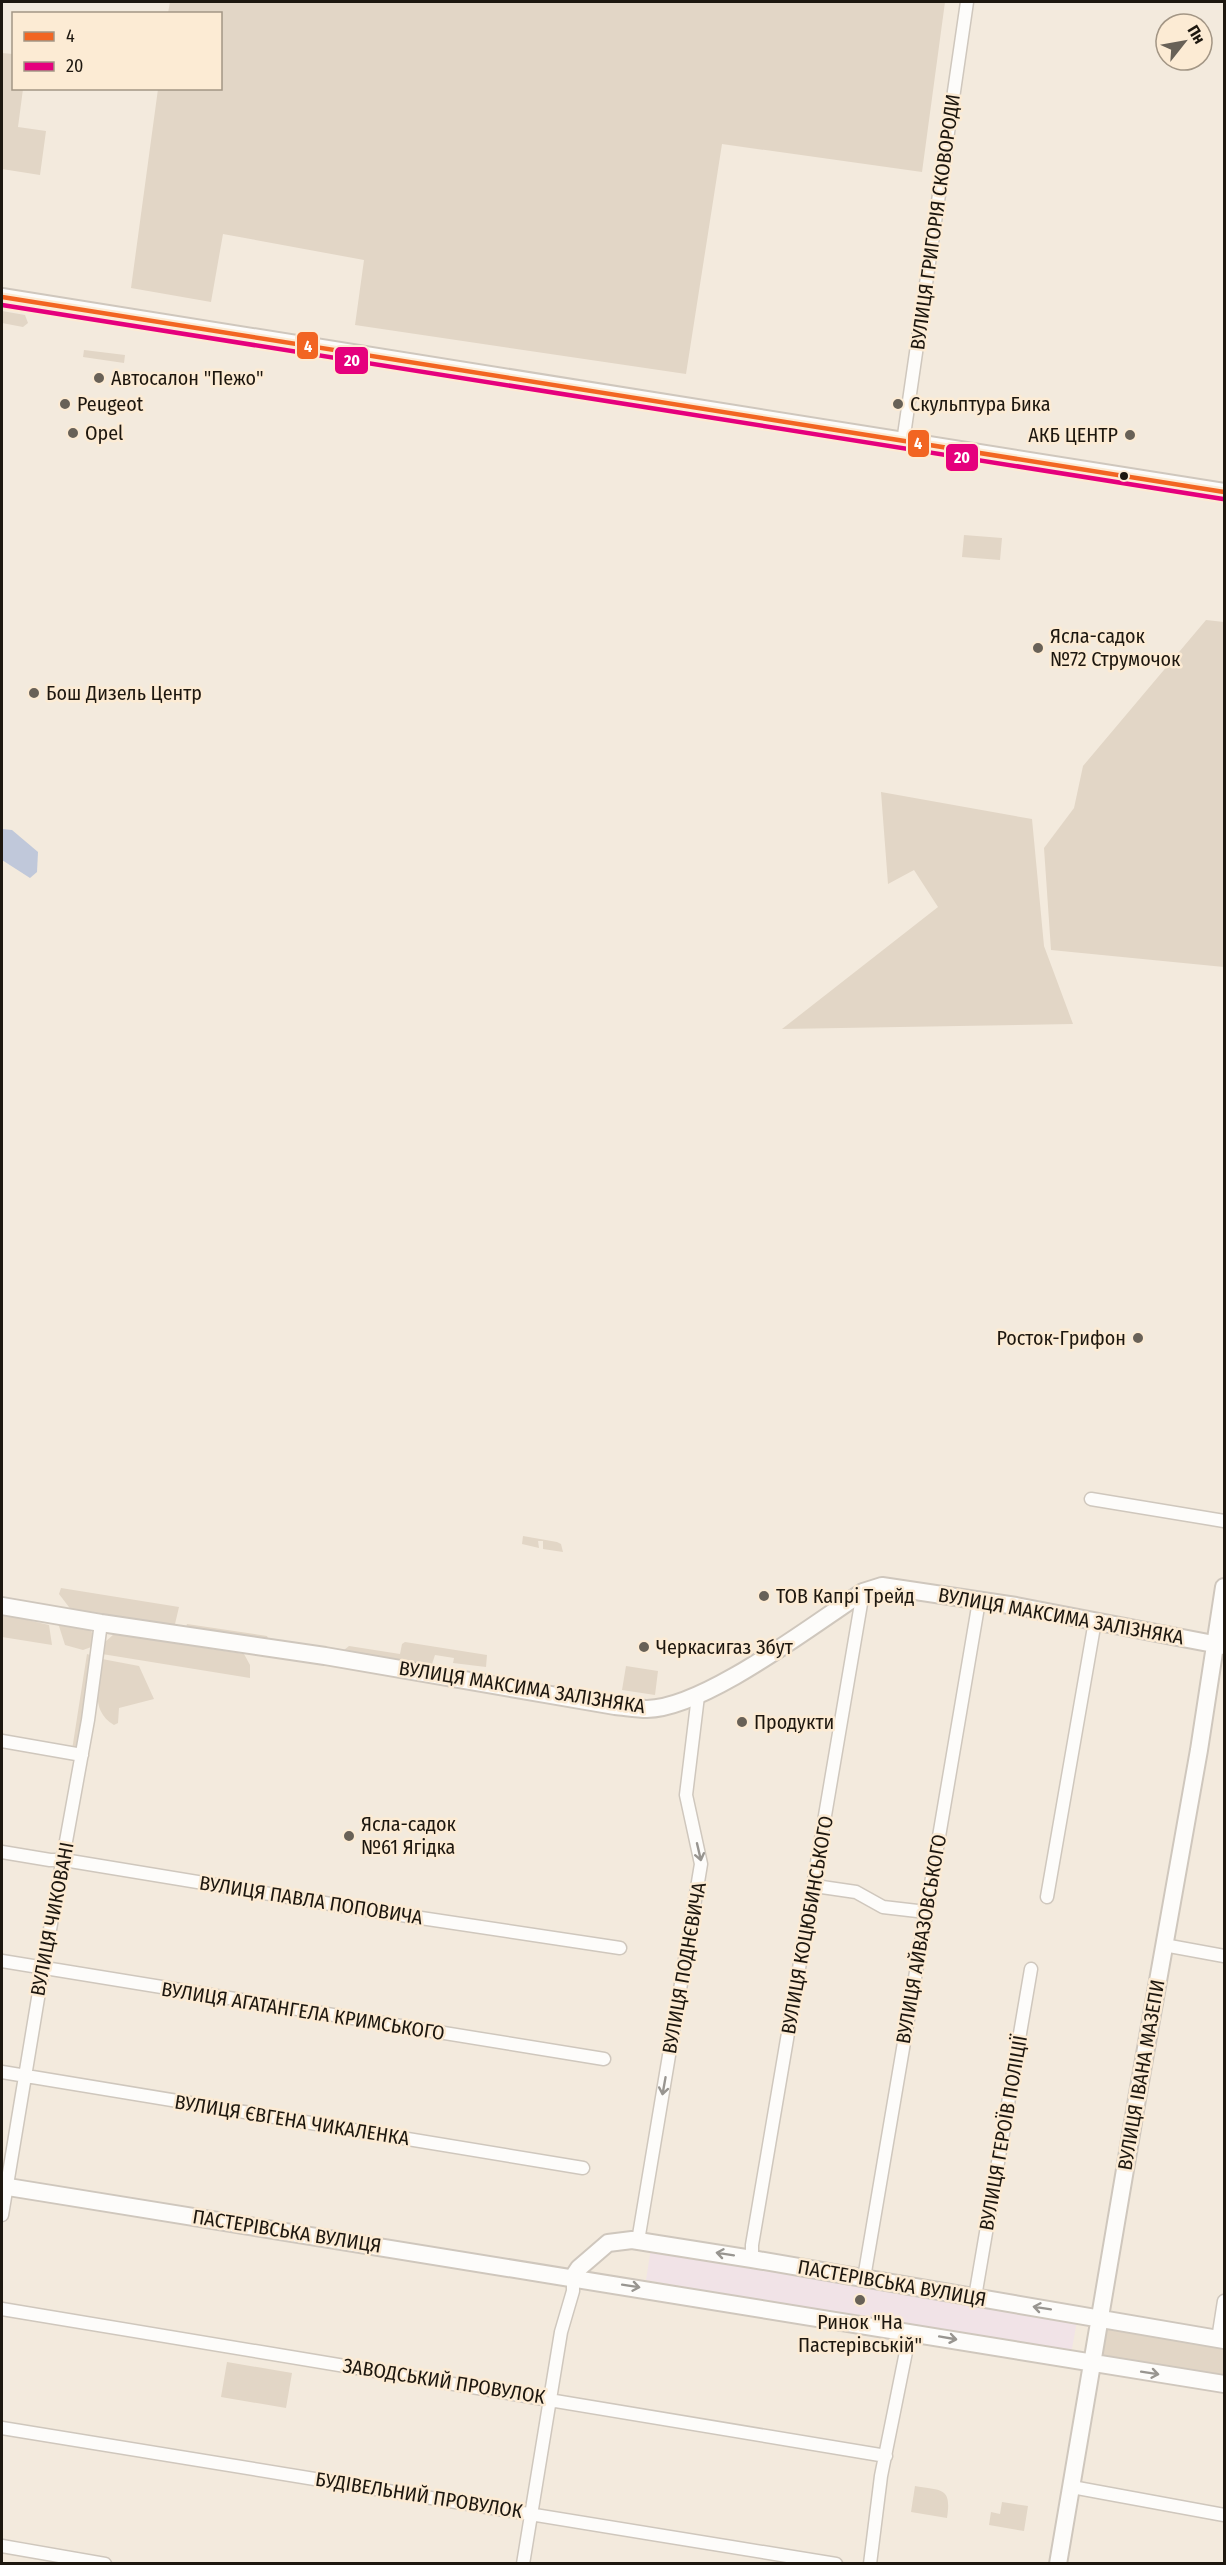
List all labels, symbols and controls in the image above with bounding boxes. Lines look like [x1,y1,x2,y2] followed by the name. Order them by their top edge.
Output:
[12,12,222,90] legend
[1154,12,1214,72] north arrow
[1184,22,1209,47] text: Пн
[66,25,75,47] text: 4
[66,55,83,77] text: 20
[905,93,965,351] street label: ВУЛИЦЯ ГРИГОРІЯ СКОВОРОДИ
[296,331,319,360] line badge: 4
[304,337,312,356] text: 4
[334,346,369,375] line badge: 20
[343,351,360,370] text: 20
[111,366,263,390] place label: Автосалон "Пежо"
[92,371,106,385] marker: Автосалон "Пежо"
[77,392,144,416] place label: Peugeot
[910,392,1051,416] place label: Cкульптура Бика
[58,397,72,411] marker: Peugeot
[891,397,905,411] marker: Cкульптура Бика
[85,421,123,445] place label: Opel
[1028,423,1118,447] place label: АКБ ЦЕНТР
[66,426,80,440] marker: Opel
[1123,428,1137,442] marker: АКБ ЦЕНТР
[907,429,930,458] line badge: 4
[914,434,922,453] text: 4
[945,443,979,472] line badge: 20
[953,448,970,467] text: 20
[1118,470,1130,482] unlabelled marker
[1050,624,1181,671] place label: Ясла-садок №72 Струмочок
[1031,641,1045,655] marker: Ясла-садок №72 Струмочок
[46,681,202,705] place label: Бош Дизель Центр
[27,686,41,700] marker: Бош Дизель Центр
[996,1326,1126,1350] place label: Росток-Грифон
[1131,1331,1145,1345] marker: Росток-Грифон
[936,1583,1186,1650] street label: ВУЛИЦЯ МАКСИМА ЗАЛІЗНЯКА
[776,1584,915,1608] place label: ТОВ Капрі Трейд
[757,1589,771,1603] marker: ТОВ Капрі Трейд
[656,1635,794,1659] place label: Черкасигаз Збут
[637,1640,651,1654] marker: Черкасигаз Збут
[397,1656,647,1718] street label: ВУЛИЦЯ МАКСИМА ЗАЛІЗНЯКА
[754,1710,834,1734] place label: Продукти
[735,1715,749,1729] marker: Продукти
[361,1812,456,1859] place label: Ясла-садок №61 Ягідка
[776,1814,838,2036] street label: ВУЛИЦЯ КОЦЮБИНСЬКОГО
[342,1829,356,1843] marker: Ясла-садок №61 Ягідка
[891,1832,951,2046] street label: ВУЛИЦЯ АЙВАЗОВСЬКОГО
[25,1840,79,1998] street label: ВУЛИЦЯ ЧИКОВАНІ
[693,1842,705,1861] one-way arrow
[198,1870,425,1930] street label: ВУЛИЦЯ ПАВЛА ПОПОВИЧА
[657,1880,711,2056] street label: ВУЛИЦЯ ПОДНЄВИЧА
[160,1977,446,2045] street label: ВУЛИЦЯ АГАТАНГЕЛА КРИМСЬКОГО
[1112,1978,1170,2172] street label: ВУЛИЦЯ ІВАНА МАЗЕПИ
[974,2033,1032,2232] street label: ВУЛИЦЯ ГЕРОЇВ ПОЛІЦІЇ
[658,2075,669,2095] one-way arrow
[173,2090,411,2150] street label: ВУЛИЦЯ ЄВГЕНА ЧИКАЛЕНКА
[191,2204,383,2258] street label: ПАСТЕРІВСЬКА ВУЛИЦЯ
[716,2249,736,2260] one-way arrow
[796,2255,988,2311] street label: ПАСТЕРІВСЬКА ВУЛИЦЯ
[621,2281,640,2292] one-way arrow
[853,2293,867,2307] marker: Ринок "На Пастерівській"
[1033,2302,1052,2313] one-way arrow
[798,2310,922,2357] place label: Ринок "На Пастерівській"
[937,2333,957,2344] one-way arrow
[341,2353,547,2409] street label: ЗАВОДСЬКИЙ ПРОВУЛОК
[1140,2367,1159,2378] one-way arrow
[314,2467,525,2523] street label: БУДІВЕЛЬНИЙ ПРОВУЛОК

